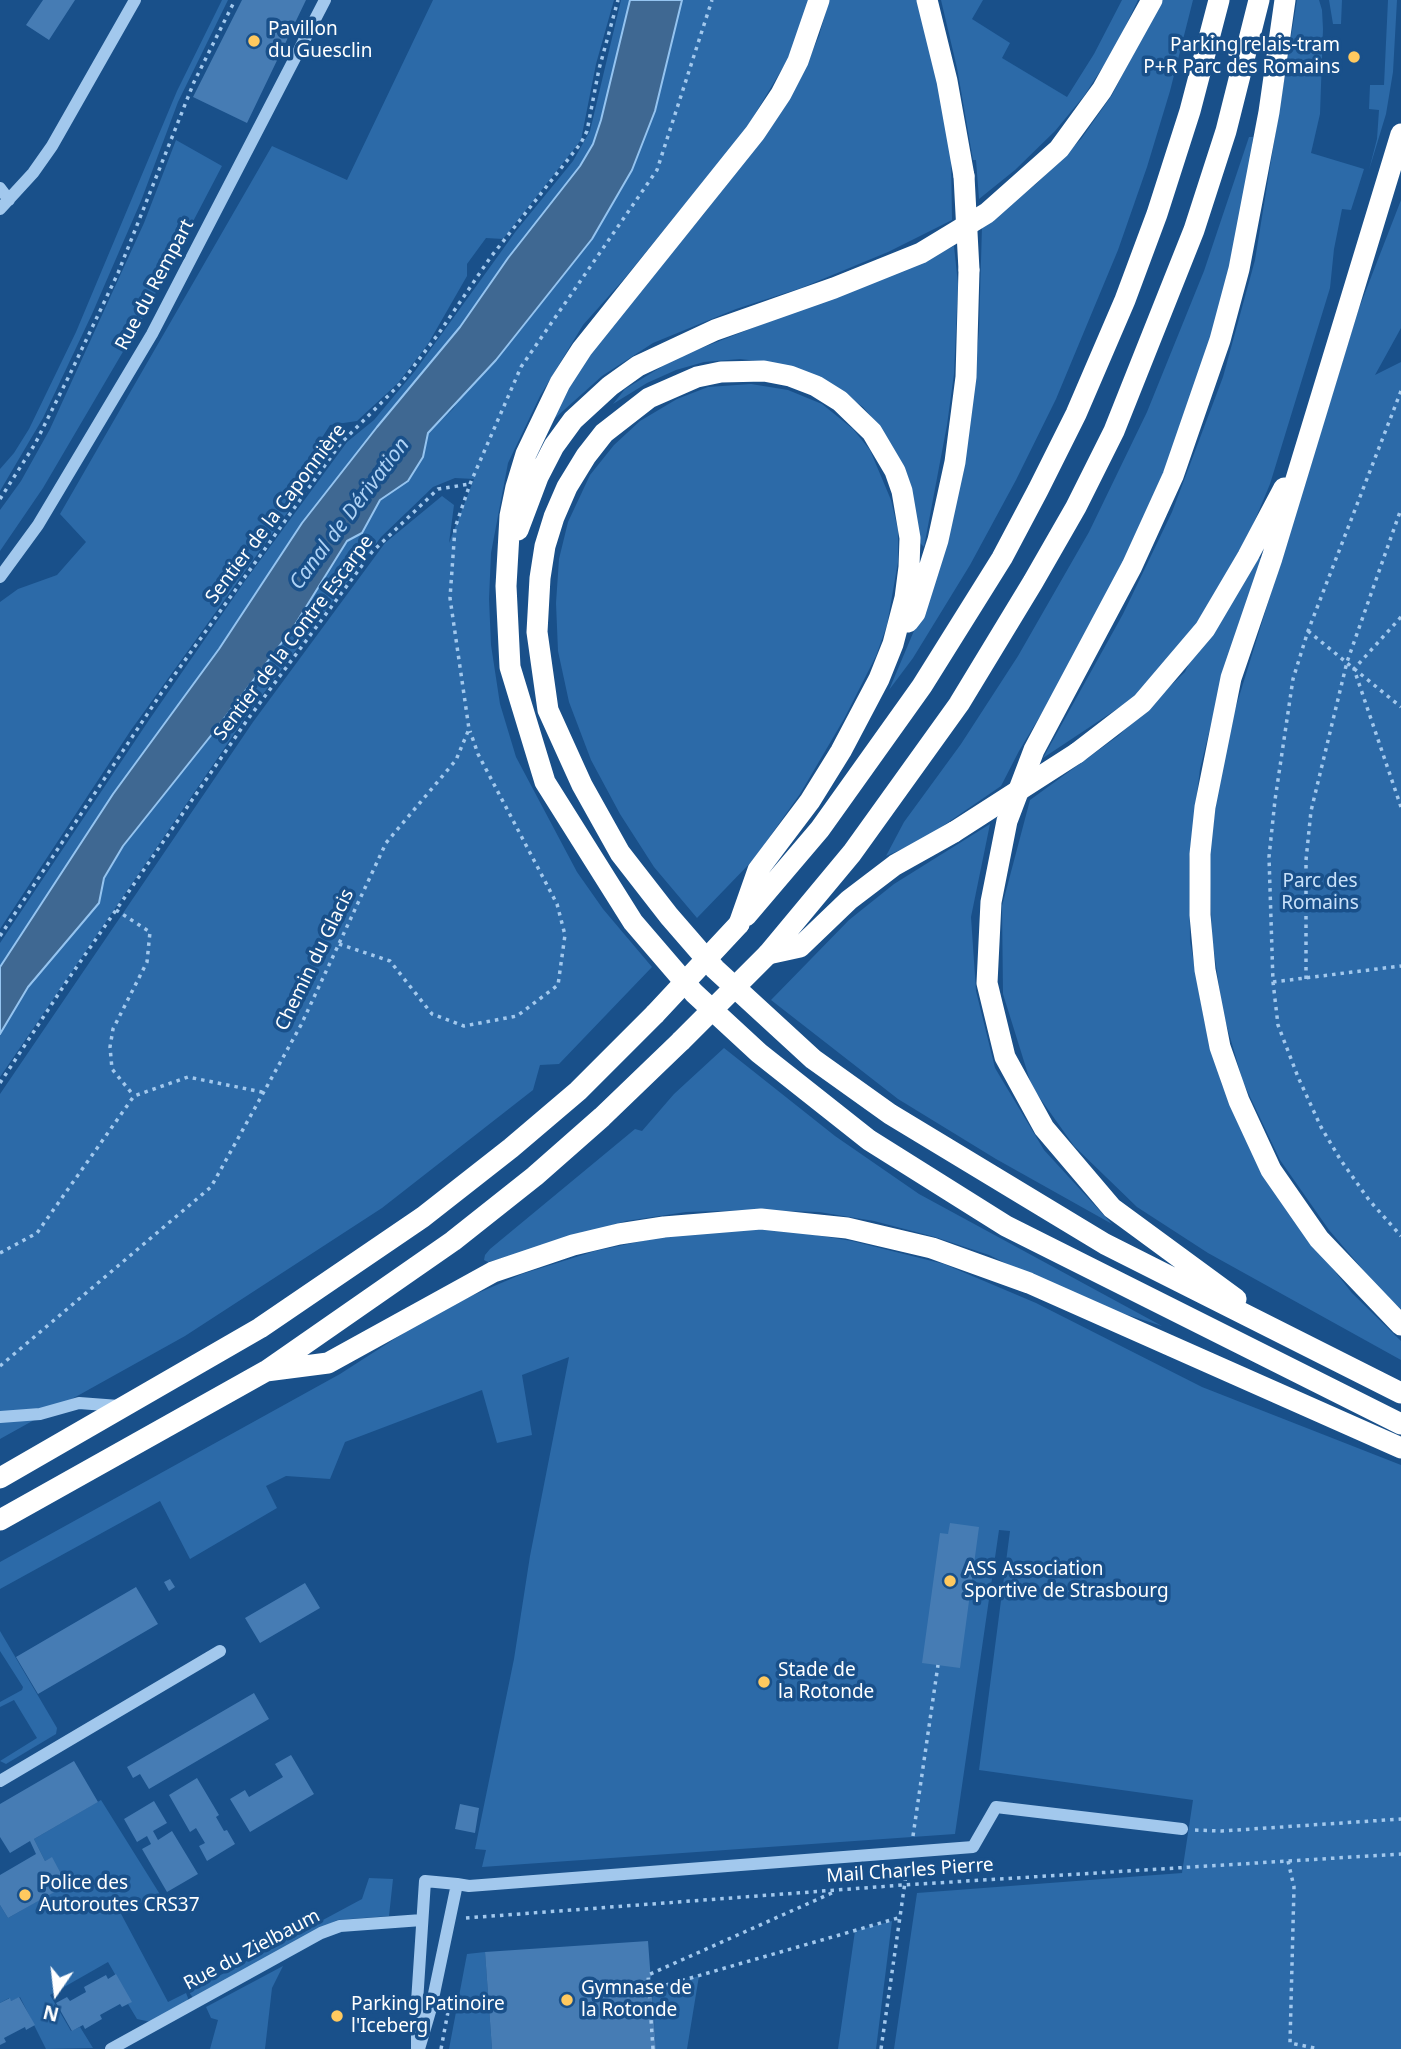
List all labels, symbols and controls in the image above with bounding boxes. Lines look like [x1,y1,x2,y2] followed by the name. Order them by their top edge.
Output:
[268,19,372,63] place label: Pavillon du Guesclin
[246,33,262,49] marker: Pavillon du Guesclin
[1143,35,1340,79] place label: Parking relais-tram P+R Parc des Romains
[1346,49,1362,65] marker: Parking relais-tram P+R Parc des Romains
[111,216,199,354] street label: Rue du Rempart
[201,420,351,608] street label: Sentier de la Caponnière
[285,433,415,595] water label: Canal de Dérivation
[209,531,379,745] street label: Sentier de la Contre Escarpe
[1281,871,1359,915] park label: Parc des Romains
[271,885,359,1035] street label: Chemin du Glacis
[964,1559,1169,1603] place label: ASS Association Sportive de Strasbourg
[942,1573,958,1589] marker: ASS Association Sportive de Strasbourg
[778,1660,874,1704] place label: Stade de la Rotonde
[756,1674,772,1690] marker: Stade de la Rotonde
[826,1854,994,1888] street label: Mail Charles Pierre
[39,1873,200,1917] place label: Police des Autoroutes CRS37
[17,1887,33,1903] marker: Police des Autoroutes CRS37
[180,1905,324,1995] street label: Rue du Zielbaum
[21,1958,91,2028] north arrow
[581,1978,692,2022] place label: Gymnase de la Rotonde
[559,1992,575,2008] marker: Gymnase de la Rotonde
[351,1994,505,2038] place label: Parking Patinoire l'Iceberg
[40,1999,62,2028] text: N
[329,2008,345,2024] marker: Parking Patinoire l'Iceberg

